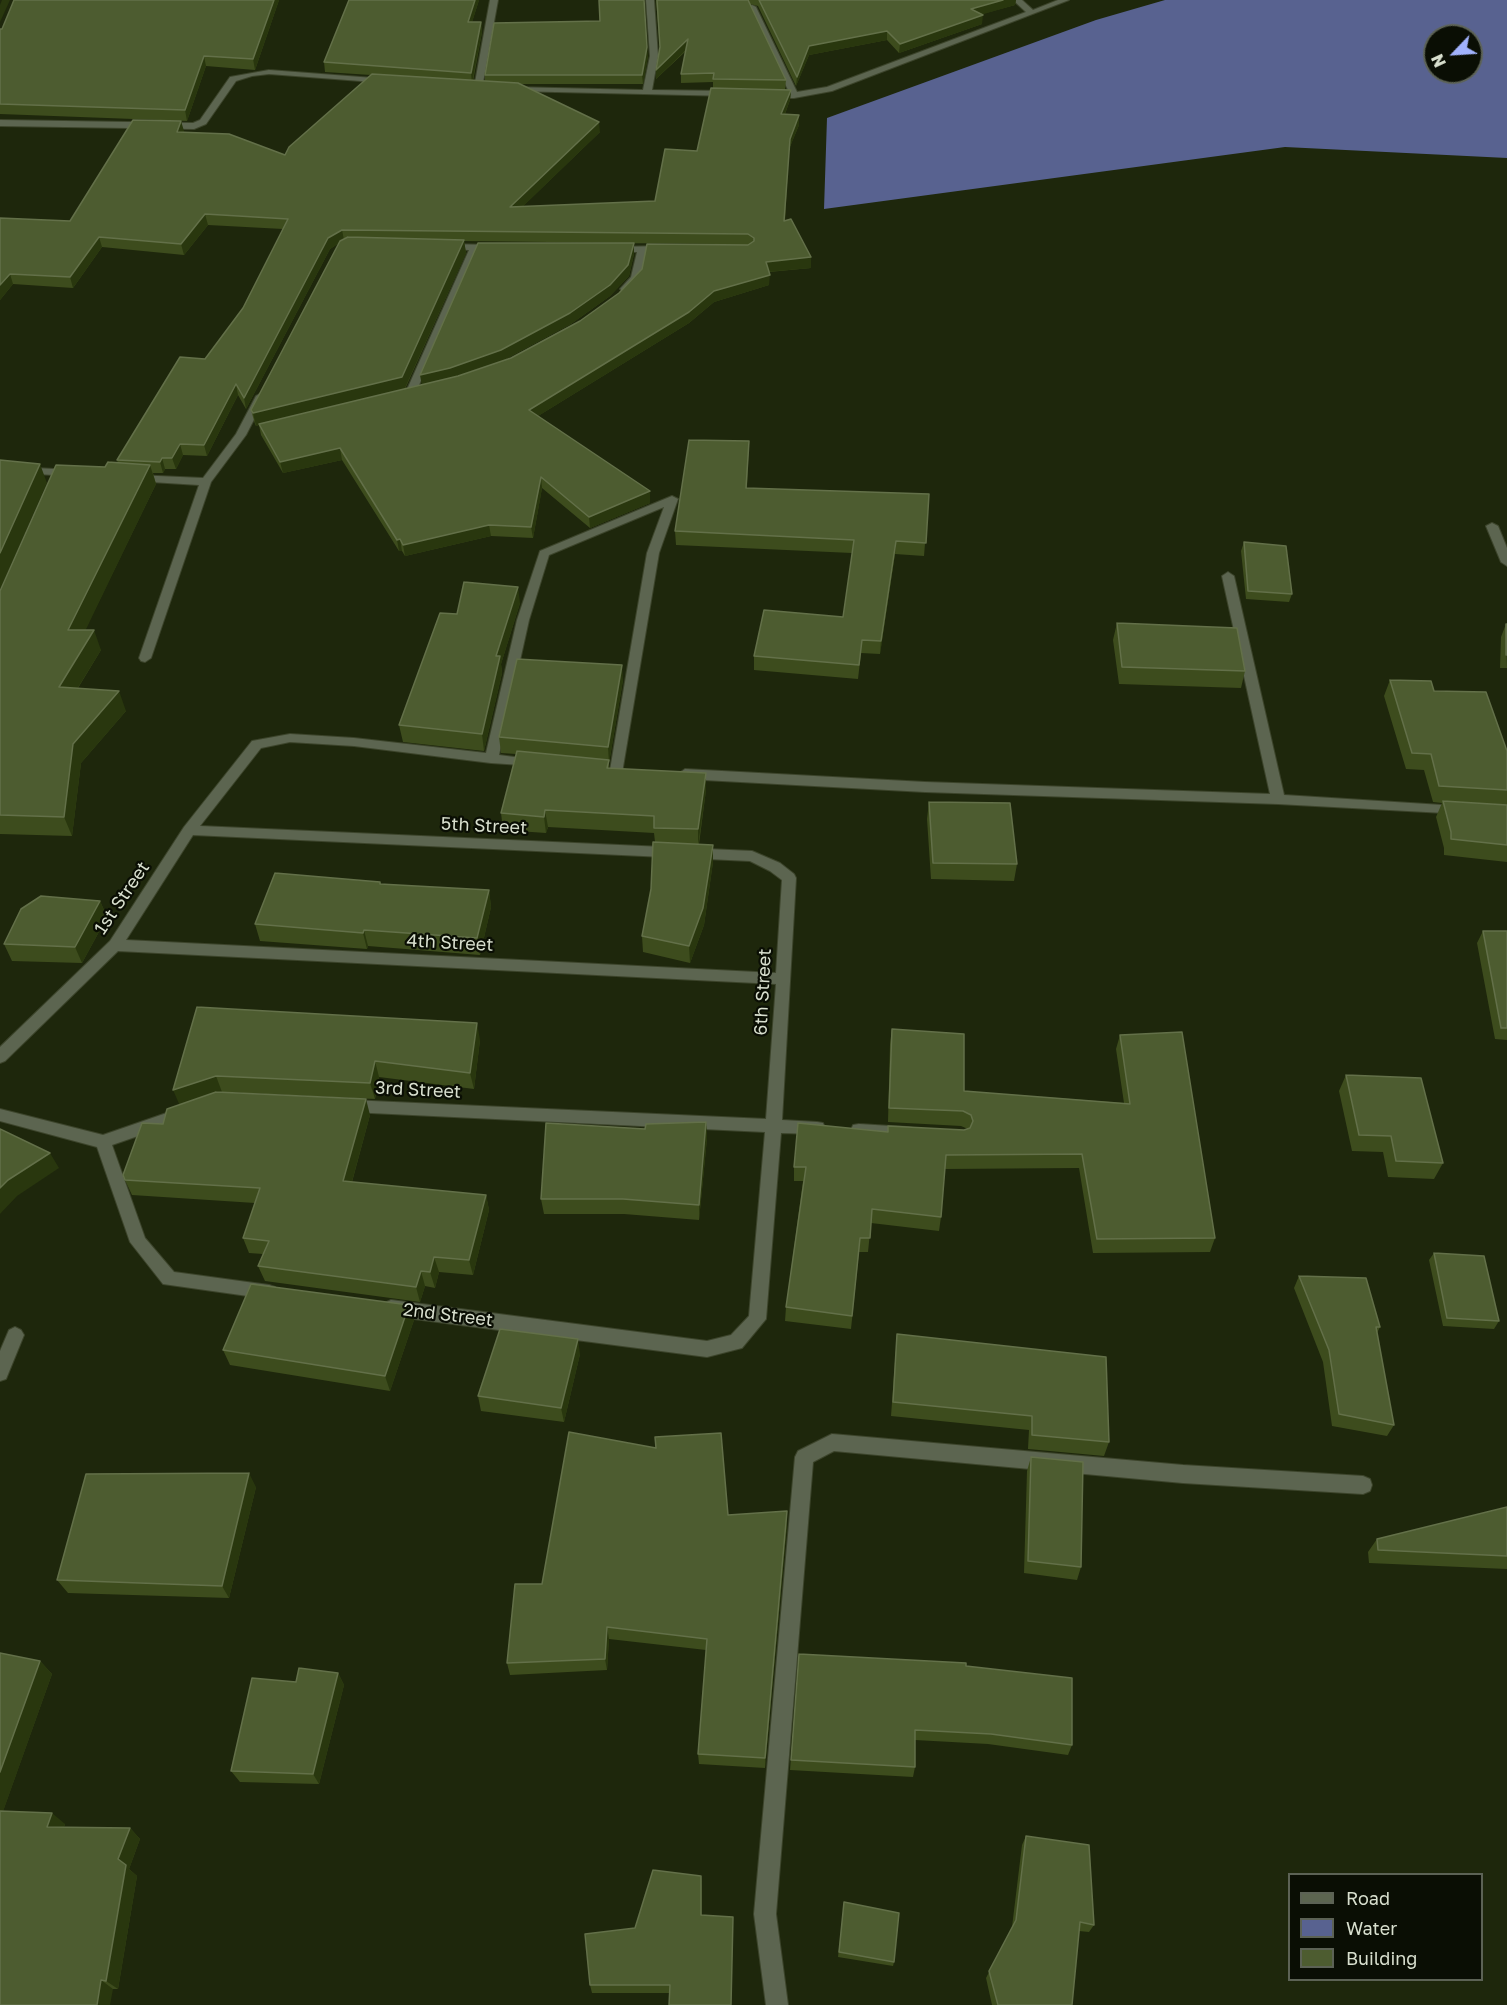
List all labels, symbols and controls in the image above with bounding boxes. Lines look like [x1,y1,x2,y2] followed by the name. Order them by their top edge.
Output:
[1423,24,1483,84] north arrow
[1427,51,1450,71] text: N
[440,813,528,839] street label: 5th Street
[90,857,154,939] street label: 1st Street
[406,930,494,956] street label: 4th Street
[750,948,776,1036] street label: 6th Street
[374,1077,462,1103] street label: 3rd Street
[402,1299,494,1331] street label: 2nd Street
[1288,1873,1483,1981] legend
[1346,1887,1390,1909] text: Road
[1346,1917,1397,1939] text: Water
[1346,1947,1417,1969] text: Building

